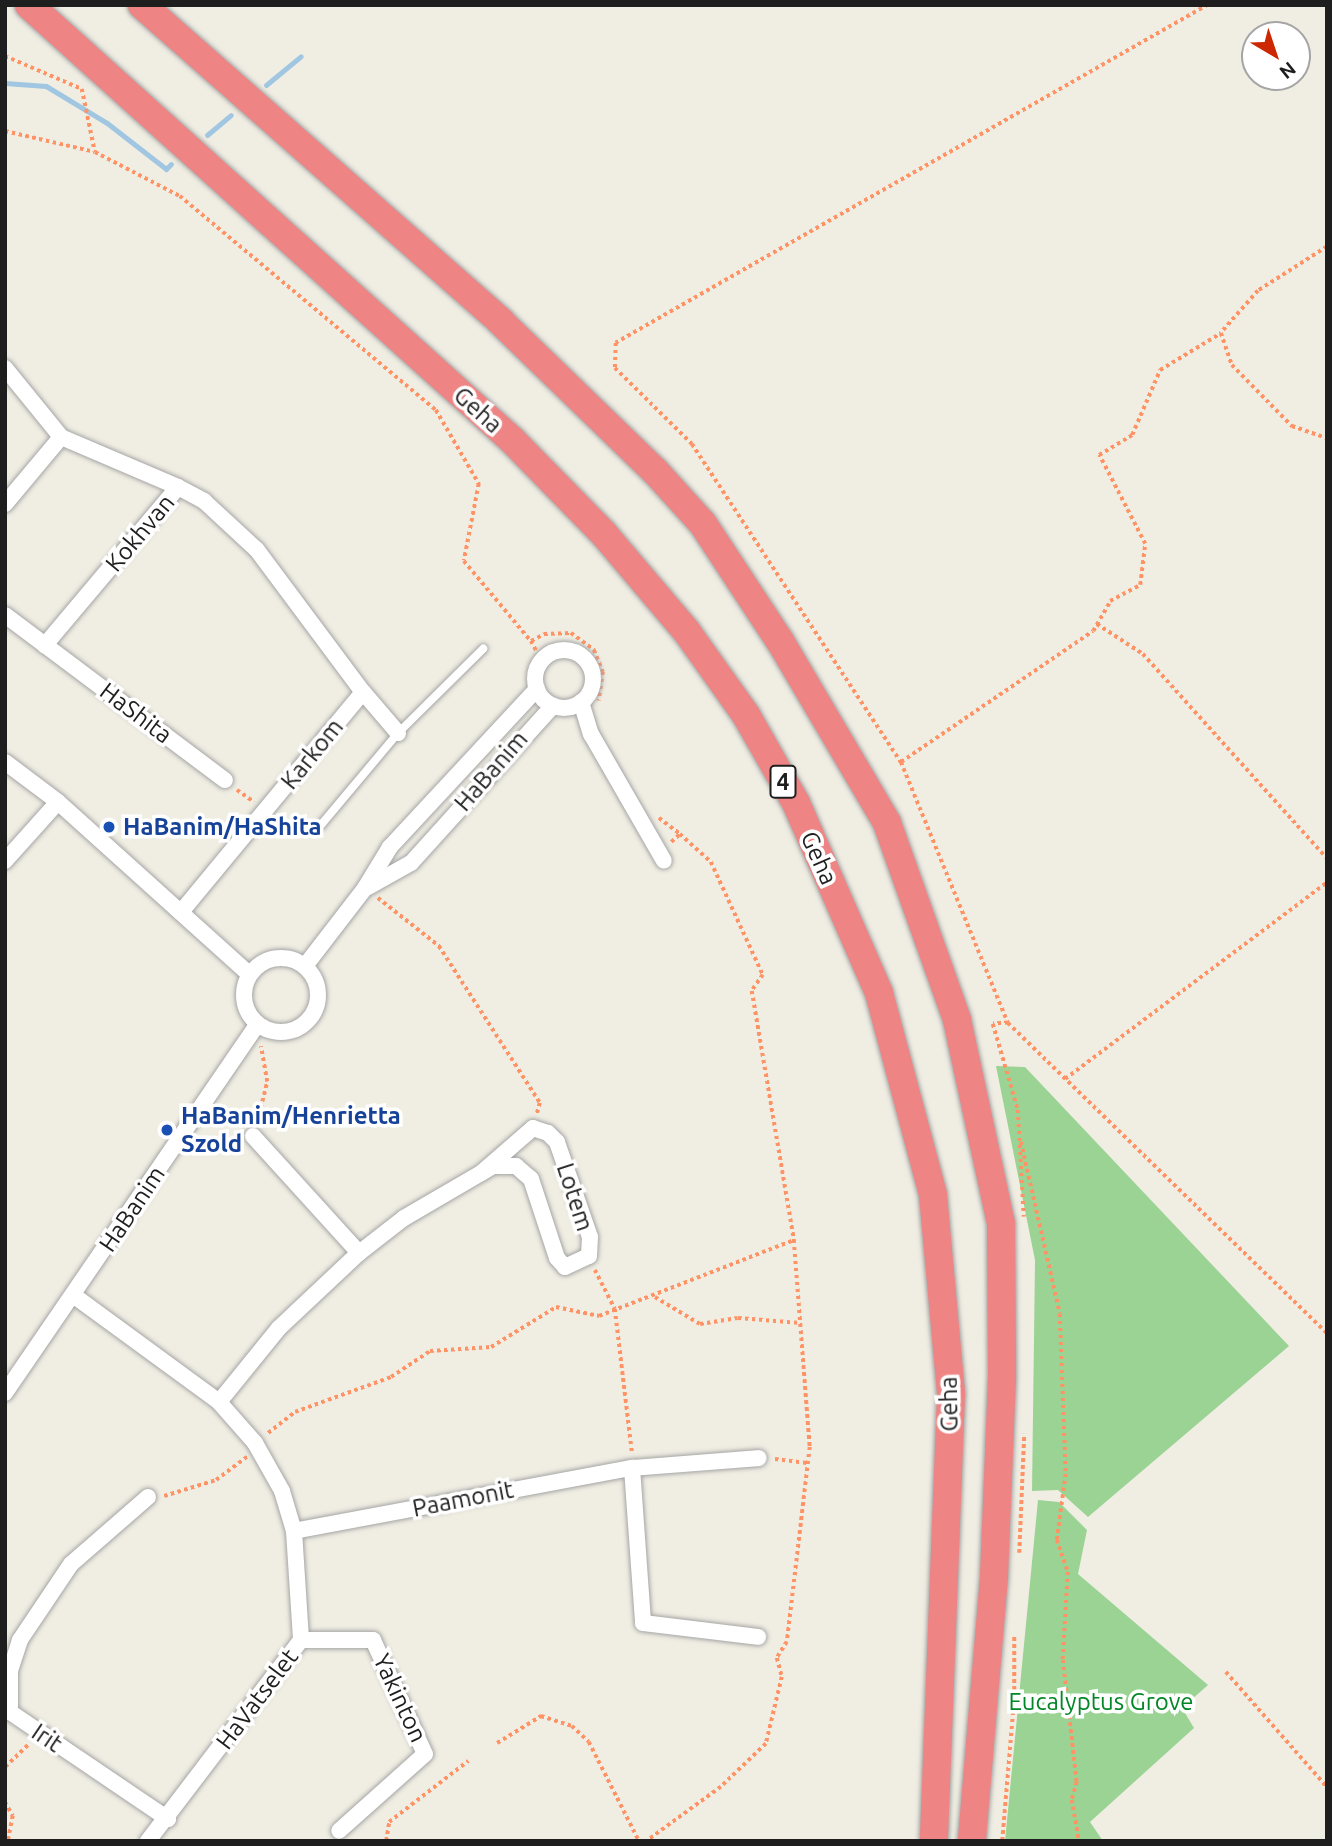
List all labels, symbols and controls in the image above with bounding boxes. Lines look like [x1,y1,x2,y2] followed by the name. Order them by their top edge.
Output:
[1241,21,1311,91] north arrow
[1276,58,1300,84] text: N
[448,381,508,439] street label: Geha
[99,489,181,577] street label: Kokhvan
[94,677,178,749] street label: HaShita
[275,713,349,795] street label: Karkom
[448,725,534,817] street label: HaBanim
[769,762,797,802] road number: 4
[123,813,322,841] place label: HaBanim/HaShita
[101,819,117,835] marker: HaBanim/HaShita
[795,827,843,889] street label: Geha
[181,1102,401,1158] place label: HaBanim/Henrietta Szold
[159,1122,175,1138] marker: HaBanim/Henrietta Szold
[551,1159,599,1235] street label: Lotem
[93,1161,171,1257] street label: HaBanim
[934,1376,964,1432] street label: Geha
[410,1475,516,1523] street label: Paamonit
[210,1643,304,1755] street label: HaVatselet
[367,1649,433,1747] street label: Yakinton
[1008,1688,1194,1716] park label: Eucalyptus Grove
[26,1718,68,1758] street label: Irit

